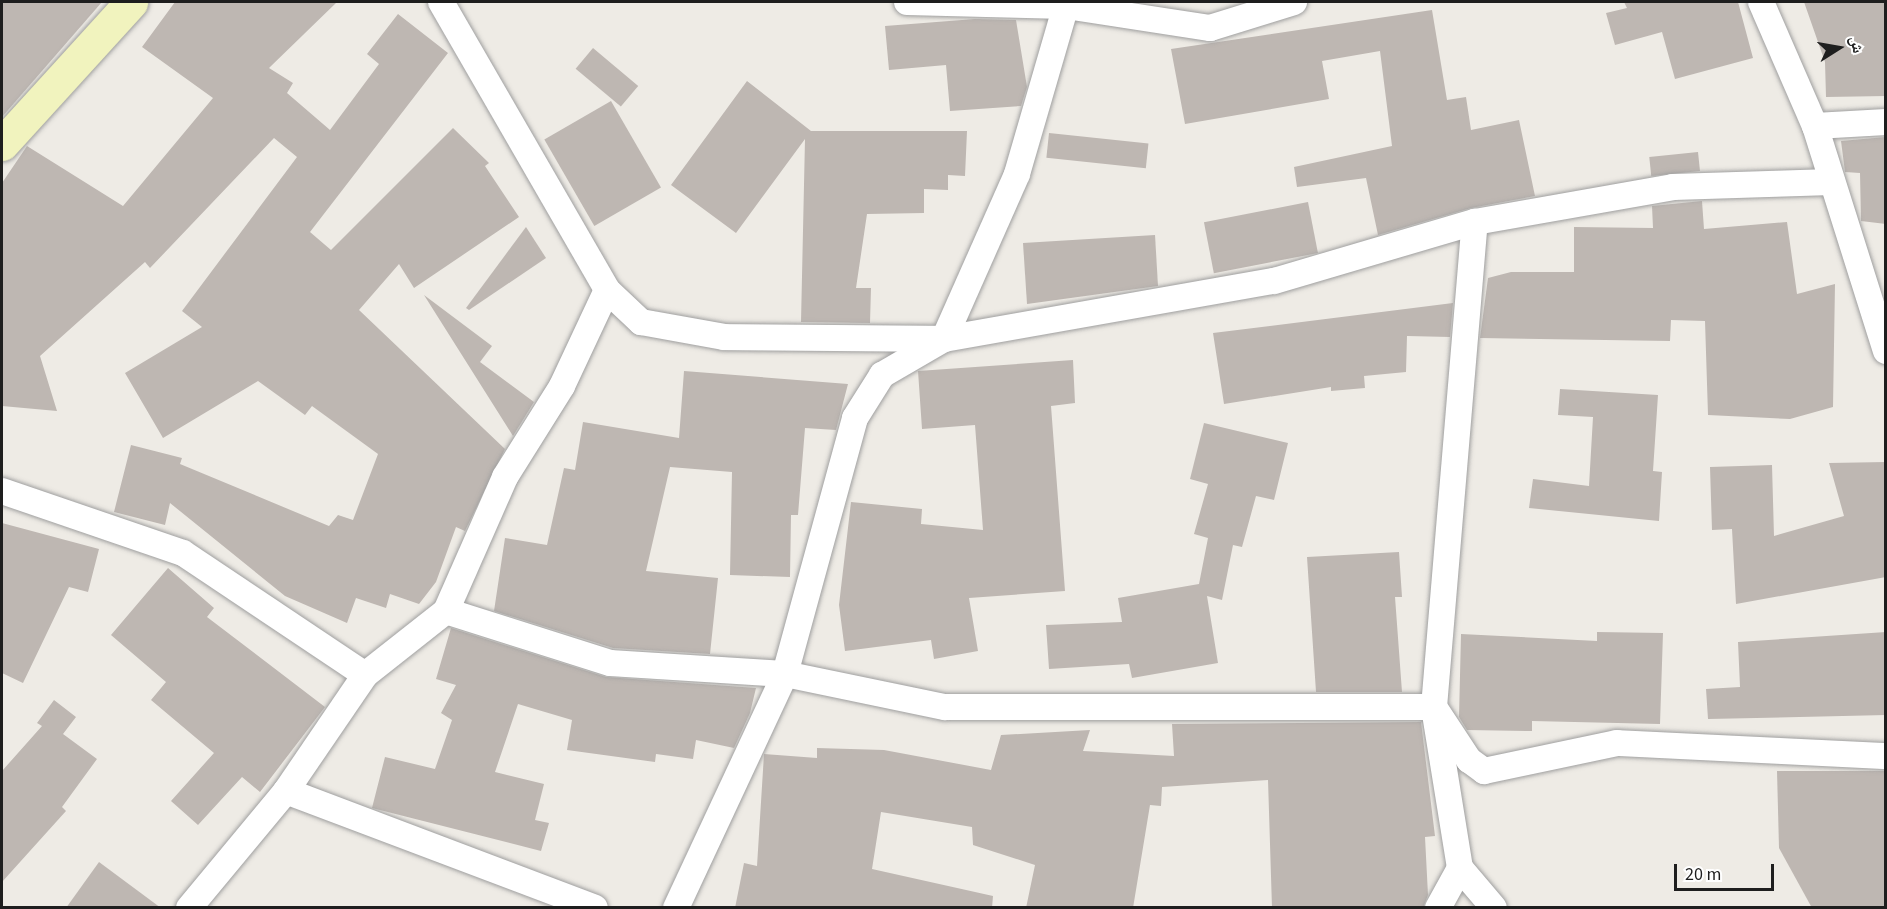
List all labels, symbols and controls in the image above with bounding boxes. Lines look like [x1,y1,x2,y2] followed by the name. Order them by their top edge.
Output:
[1809,18,1869,78] north arrow
[1844,34,1869,55] text: ش
[1677,852,1778,890] scale bar
[1685,862,1721,887] text: 20 m

